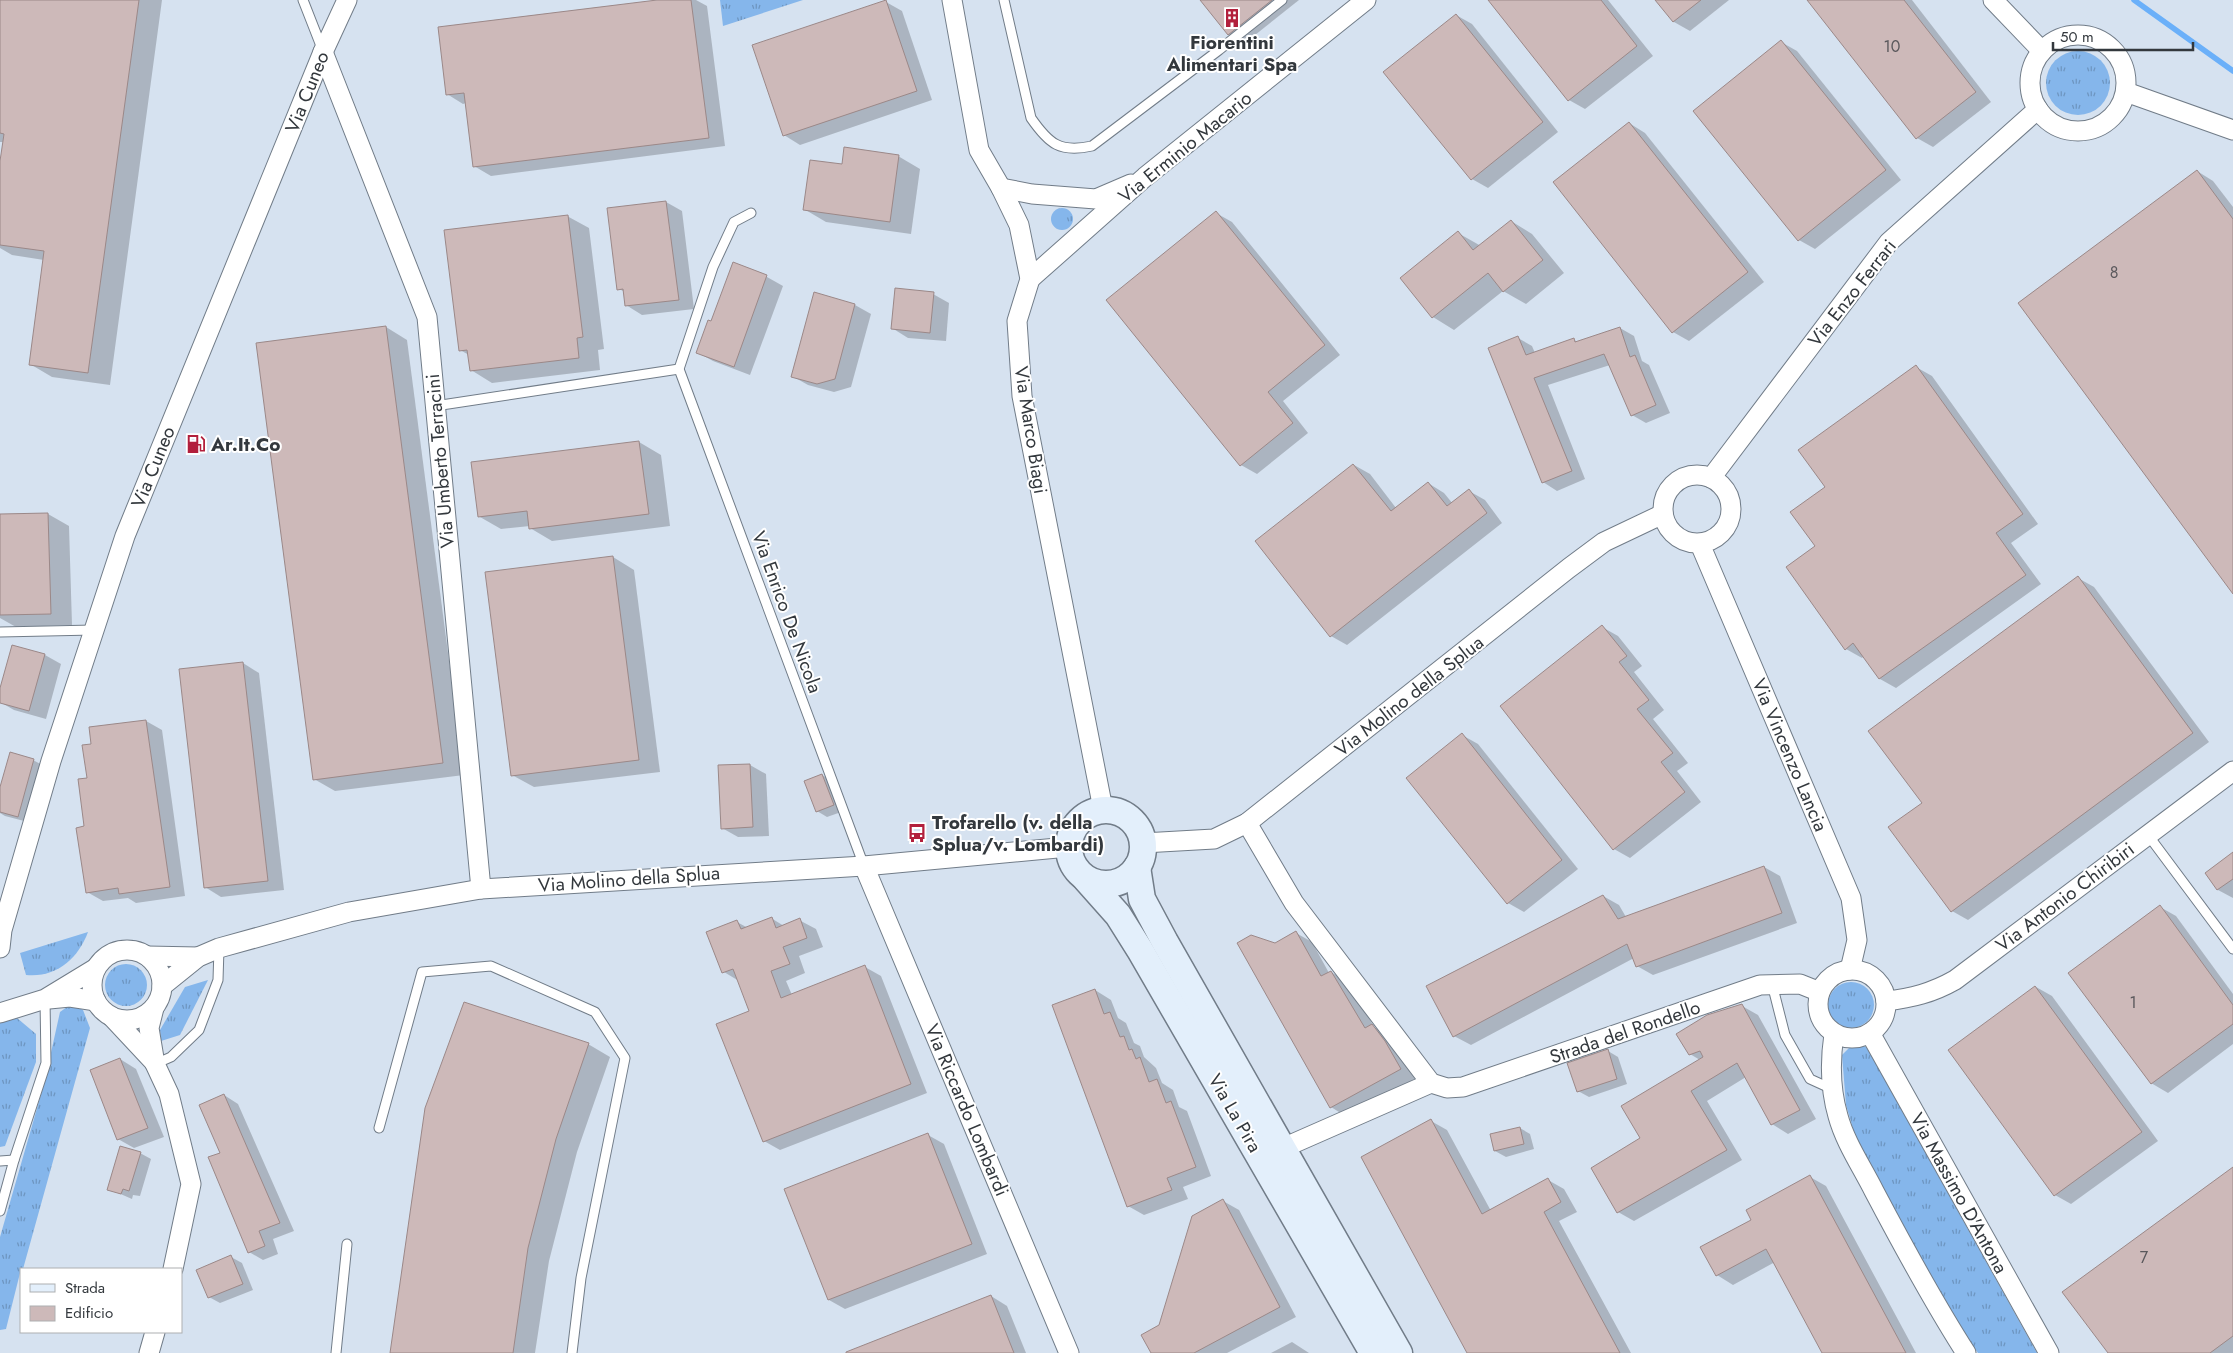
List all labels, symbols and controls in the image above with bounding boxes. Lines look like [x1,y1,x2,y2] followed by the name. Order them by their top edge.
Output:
[1221,7,1243,29] building icon: Fiorentini Alimentari Spa
[2053,20,2193,52] scale bar
[2060,26,2094,48] text: 50 m
[1166,29,1297,78] place label: Fiorentini Alimentari Spa
[1884,35,1900,58] house number: 10
[278,47,336,137] street label: Via Cuneo
[1113,85,1257,209] street label: Via Erminio Macario
[1801,234,1903,352] street label: Via Enzo Ferrari
[2110,261,2118,284] house number: 8
[1008,364,1054,496] street label: Via Marco Biagi
[419,373,461,549] street label: Via Umberto Terracini
[124,422,182,512] street label: Via Cuneo
[210,431,281,458] place label: Ar.It.Co
[185,433,207,455] fuel station icon: Ar.It.Co
[745,527,829,697] street label: Via Enrico De Nicola
[1329,629,1489,763] street label: Via Molino della Splua
[1746,674,1834,836] street label: Via Vincenzo Lancia
[932,809,1104,858] place label: Trofarello (v. della Splua/v. Lombardi)
[906,822,928,844] bus stop icon: Trofarello (v. della Splua/v. Lombardi)
[1990,836,2140,958] street label: Via Antonio Chiribiri
[537,859,721,899] street label: Via Molino della Splua
[2129,991,2137,1014] house number: 1
[1546,994,1704,1070] street label: Strada del Rondello
[919,1020,1015,1200] street label: Via Riccardo Lombardi
[1202,1069,1268,1157] street label: Via La Pira
[1904,1108,2014,1278] street label: Via Massimo D'Antona
[2140,1246,2149,1269] house number: 7
[20,1268,182,1333] legend
[65,1277,105,1299] text: Strada
[65,1302,113,1324] text: Edificio

